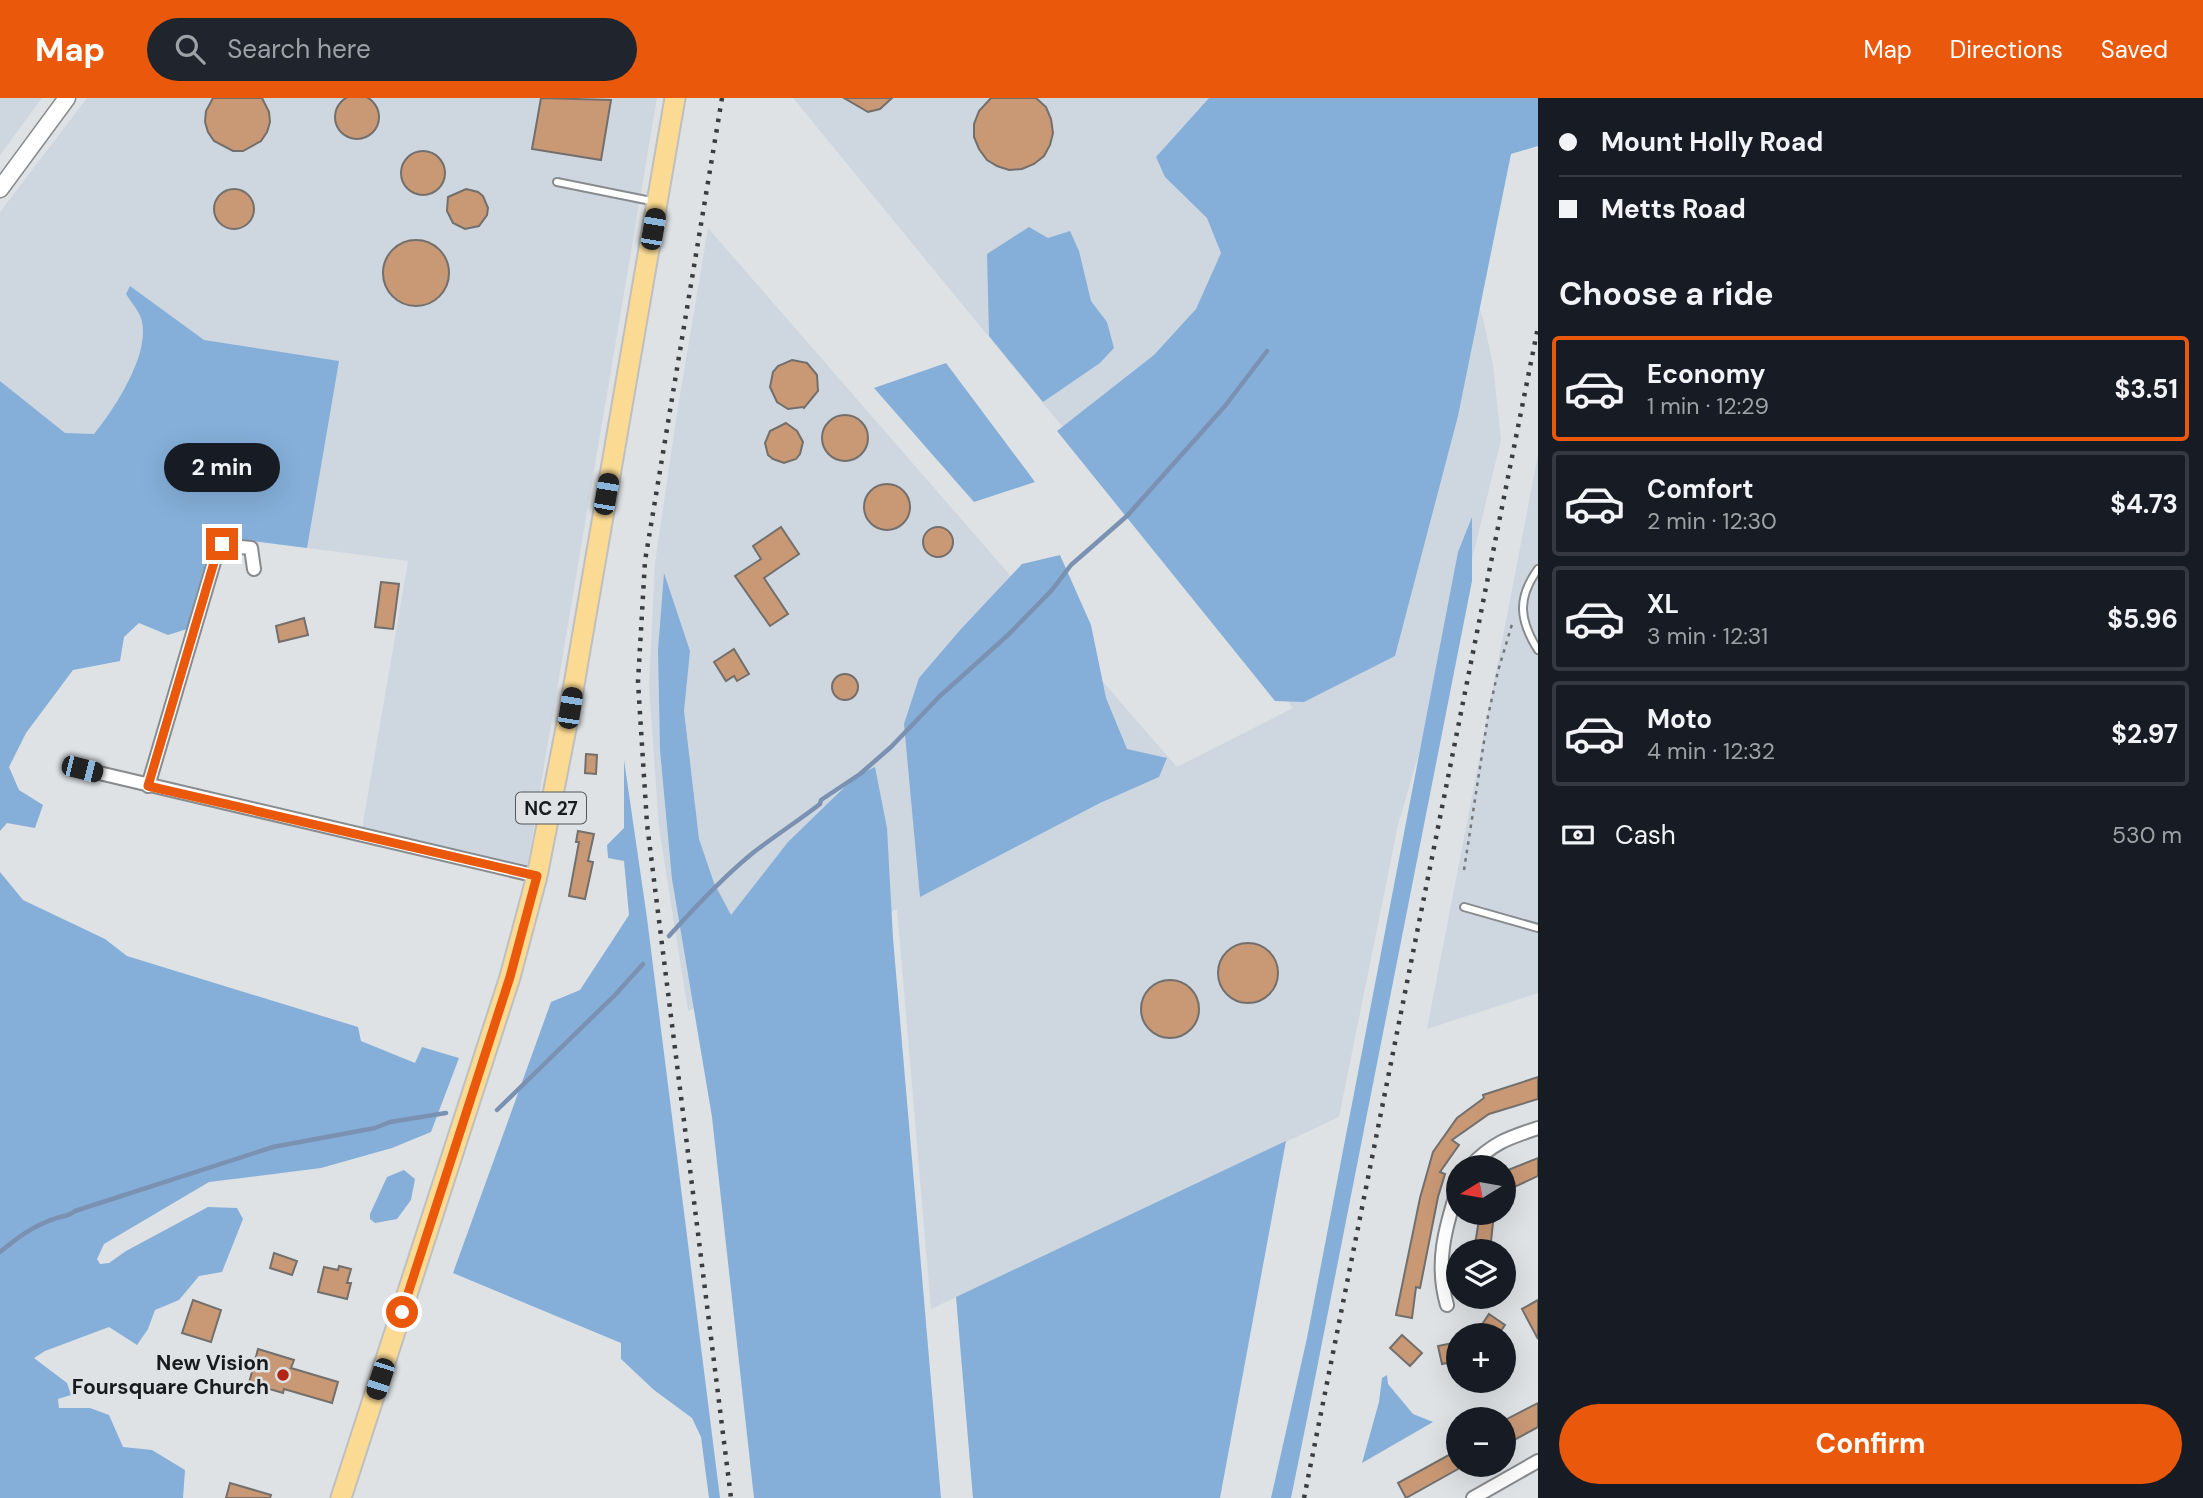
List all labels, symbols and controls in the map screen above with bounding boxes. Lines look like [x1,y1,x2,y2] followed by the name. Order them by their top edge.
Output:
[147,18,637,81] search box
[35,28,105,71] text: Map
[171,30,209,68] icon: search
[227,32,371,66] text: Search here
[1864,34,1912,65] text: Map
[1950,34,2063,65] text: Directions
[2101,34,2168,65] text: Saved
[1601,125,1823,159] text: Mount Holly Road
[1601,192,1746,226] text: Metts Road
[640,206,667,252] car
[1559,273,1774,315] text: Choose a ride
[1563,357,1626,420] icon: car
[1647,357,1765,391] text: Economy
[2114,372,2178,406] text: $3.51
[1647,391,1769,421] text: 1 min · 12:29
[164,442,280,492] callout: 2 min
[192,452,252,482] text: 2 min
[593,471,620,517] car
[1563,472,1626,535] icon: car
[1647,472,1753,506] text: Comfort
[2110,487,2178,521] text: $4.73
[1647,506,1777,536] text: 2 min · 12:30
[206,528,238,560] route end
[1563,587,1626,650] icon: car
[1647,587,1679,621] text: XL
[2107,602,2178,636] text: $5.96
[1647,621,1768,651] text: 3 min · 12:31
[557,686,584,730] car
[1563,702,1626,765] icon: car
[1647,702,1712,736] text: Moto
[2111,717,2178,751] text: $2.97
[1647,736,1775,766] text: 4 min · 12:32
[60,754,105,784] car
[516,792,586,824] road number: NC 27
[1559,816,1597,854] icon: cash
[1615,818,1676,852] text: Cash
[2112,820,2182,850] text: 530 m
[1446,1155,1516,1225] north arrow
[1446,1155,1516,1477] map controls
[1446,1239,1516,1309] button: layers
[386,1296,418,1328] route start
[1446,1323,1516,1393] button: +
[72,1349,269,1401] place label: New Vision Foursquare Church
[364,1356,397,1402] car
[275,1367,291,1383] marker: New Vision Foursquare Church
[1559,1404,2182,1484] button: Confirm
[1446,1407,1516,1477] button: −

